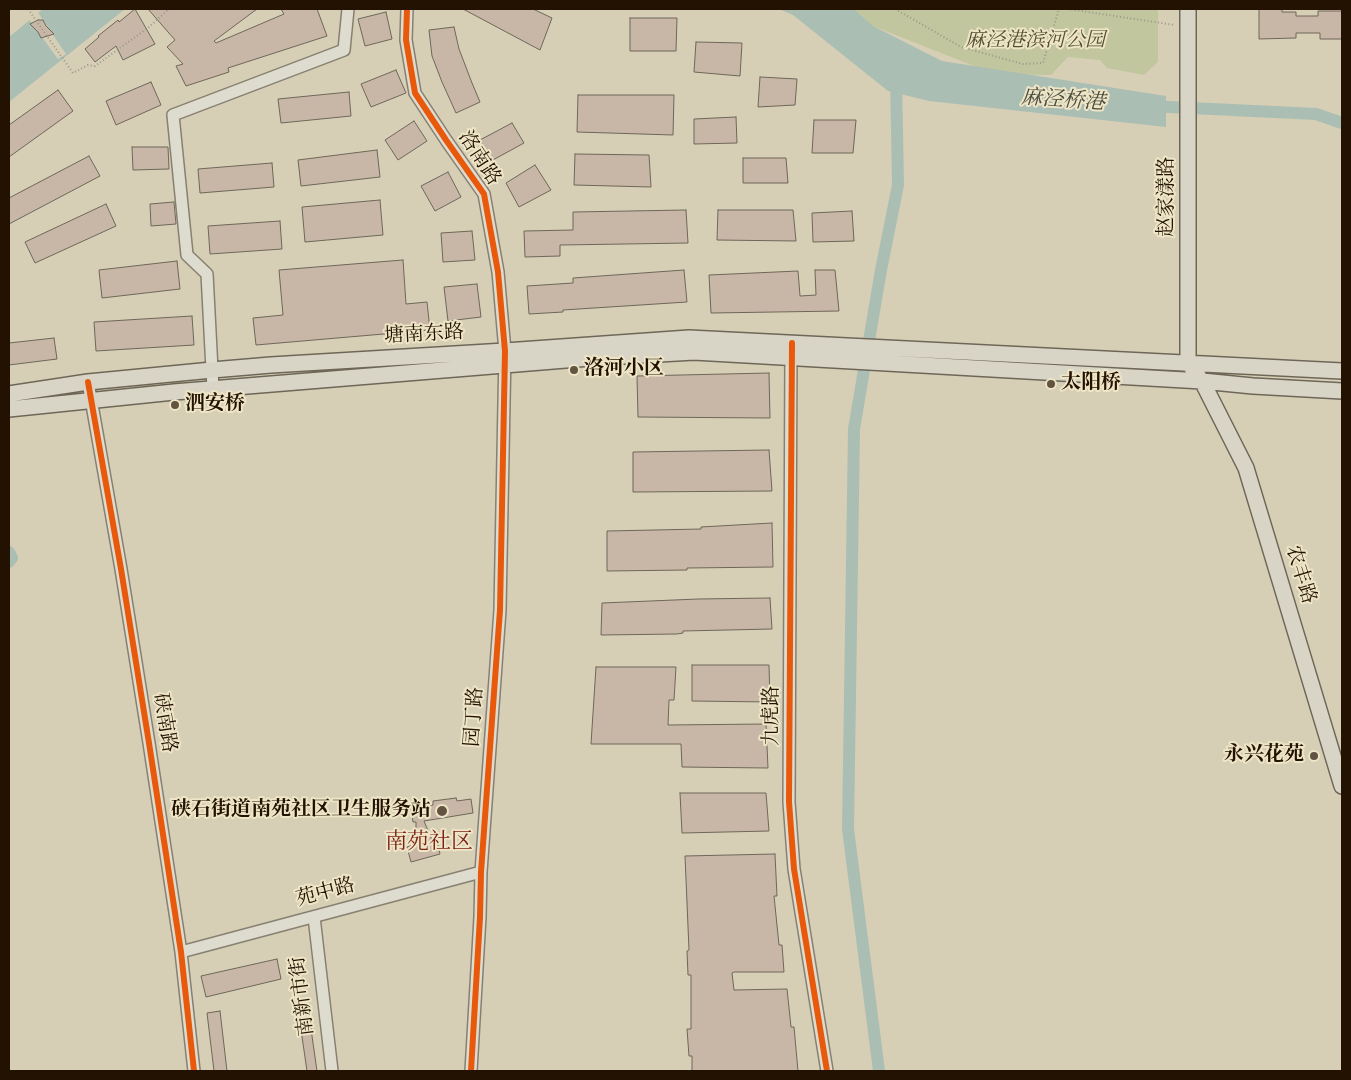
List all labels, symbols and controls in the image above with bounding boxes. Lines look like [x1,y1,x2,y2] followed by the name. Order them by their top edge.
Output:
[965,30,1105,54] park label: 麻泾港滨河公园
[1020,87,1106,117] water label: 麻泾桥港
[452,127,504,191] street label: 洛南路
[1156,157,1180,237] street label: 赵家漾路
[383,322,465,350] street label: 塘南东路
[584,358,664,382] place label: 洛河小区
[568,364,580,376] marker: 洛河小区
[1061,372,1121,396] place label: 太阳桥
[1045,378,1057,390] marker: 太阳桥
[185,393,245,417] place label: 泗安桥
[169,399,181,411] marker: 泗安桥
[1279,543,1319,607] street label: 农丰路
[462,686,490,748] street label: 园丁路
[761,686,785,746] street label: 九虎路
[146,691,180,755] street label: 硖南路
[1224,744,1304,768] place label: 永兴花苑
[1308,750,1320,762] marker: 永兴花苑
[171,799,431,823] place label: 硖石街道南苑社区卫生服务站
[435,804,449,818] marker: 硖石街道南苑社区卫生服务站
[385,831,473,857] district label: 南苑社区
[294,875,358,913] street label: 苑中路
[287,955,321,1037] street label: 南新市街

